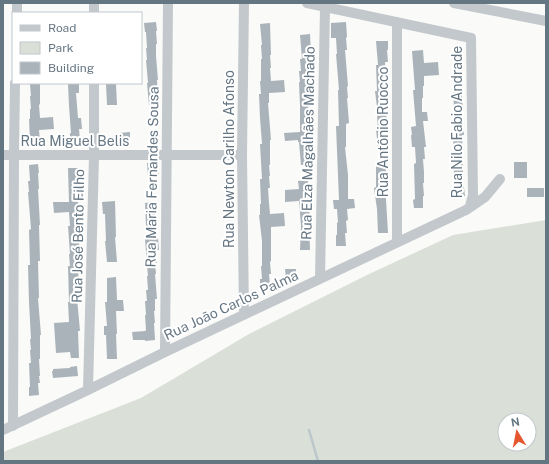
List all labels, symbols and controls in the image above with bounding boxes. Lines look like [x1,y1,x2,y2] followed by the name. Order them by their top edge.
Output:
[12,12,142,84] legend
[48,21,76,35] text: Road
[48,41,74,55] text: Park
[298,46,318,240] street label: Rua Elza Magalhães Machado
[449,46,465,198] street label: Rua Nilo Fabio Andrade
[48,61,94,75] text: Building
[375,67,391,197] street label: Rua Antônio Ruocco
[221,70,237,248] street label: Rua Newton Carilho Afonso
[142,86,162,268] street label: Rua Maria Fernandes Sousa
[21,133,129,149] street label: Rua Miguel Belis
[69,169,87,303] street label: Rua José Bento Filho
[161,267,301,343] street label: Rua João Carlos Palma
[497,412,537,452] north arrow
[510,415,521,429] text: N

